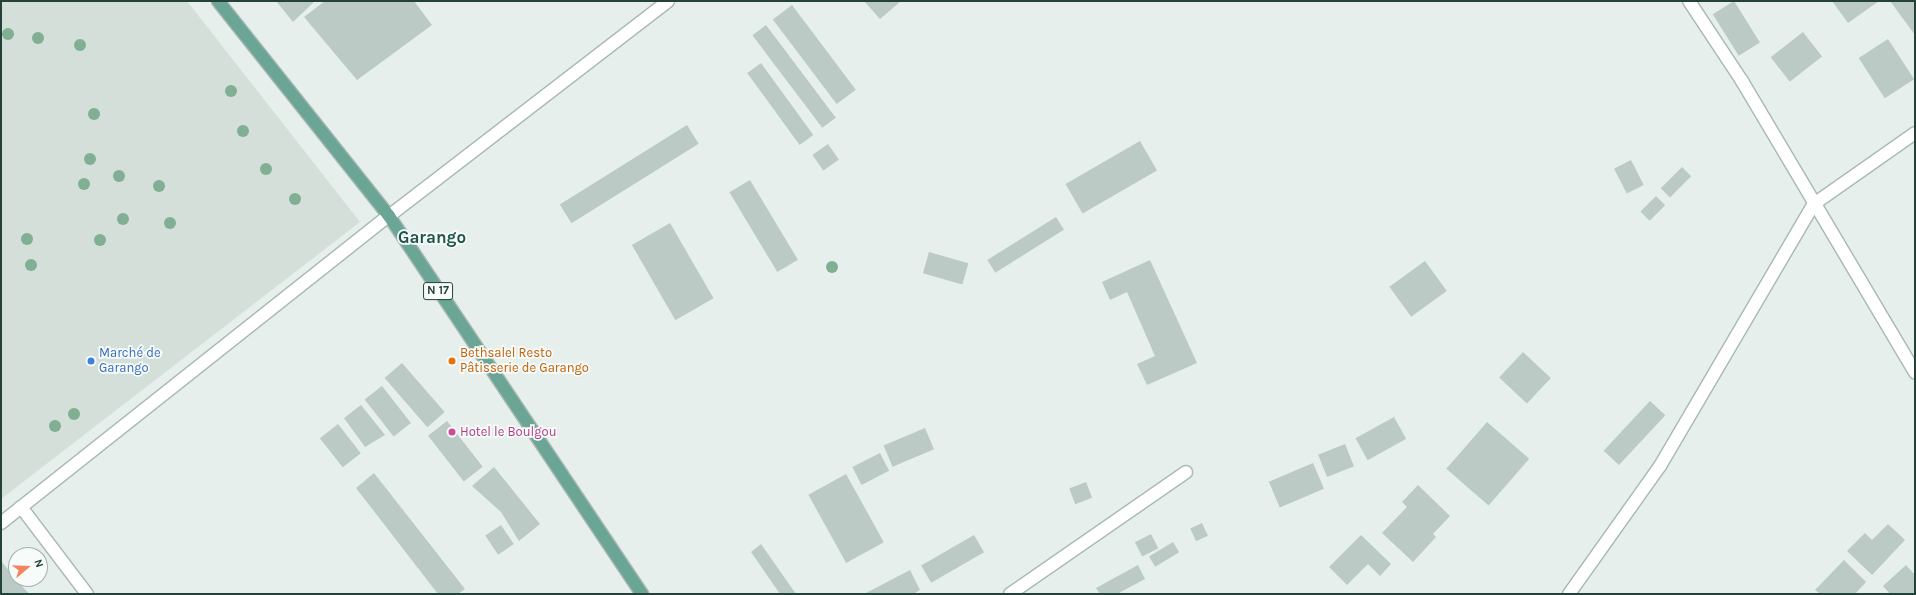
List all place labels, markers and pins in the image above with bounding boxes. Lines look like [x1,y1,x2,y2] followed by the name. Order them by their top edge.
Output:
[99,346,161,377] place label: Marché de Garango
[460,346,589,377] place label: Bethsalel Resto Pâtisserie de Garango
[86,356,96,366] marker: Marché de Garango
[447,356,457,366] marker: Bethsalel Resto Pâtisserie de Garango
[460,424,556,440] place label: Hotel le Boulgou
[447,427,457,437] marker: Hotel le Boulgou

